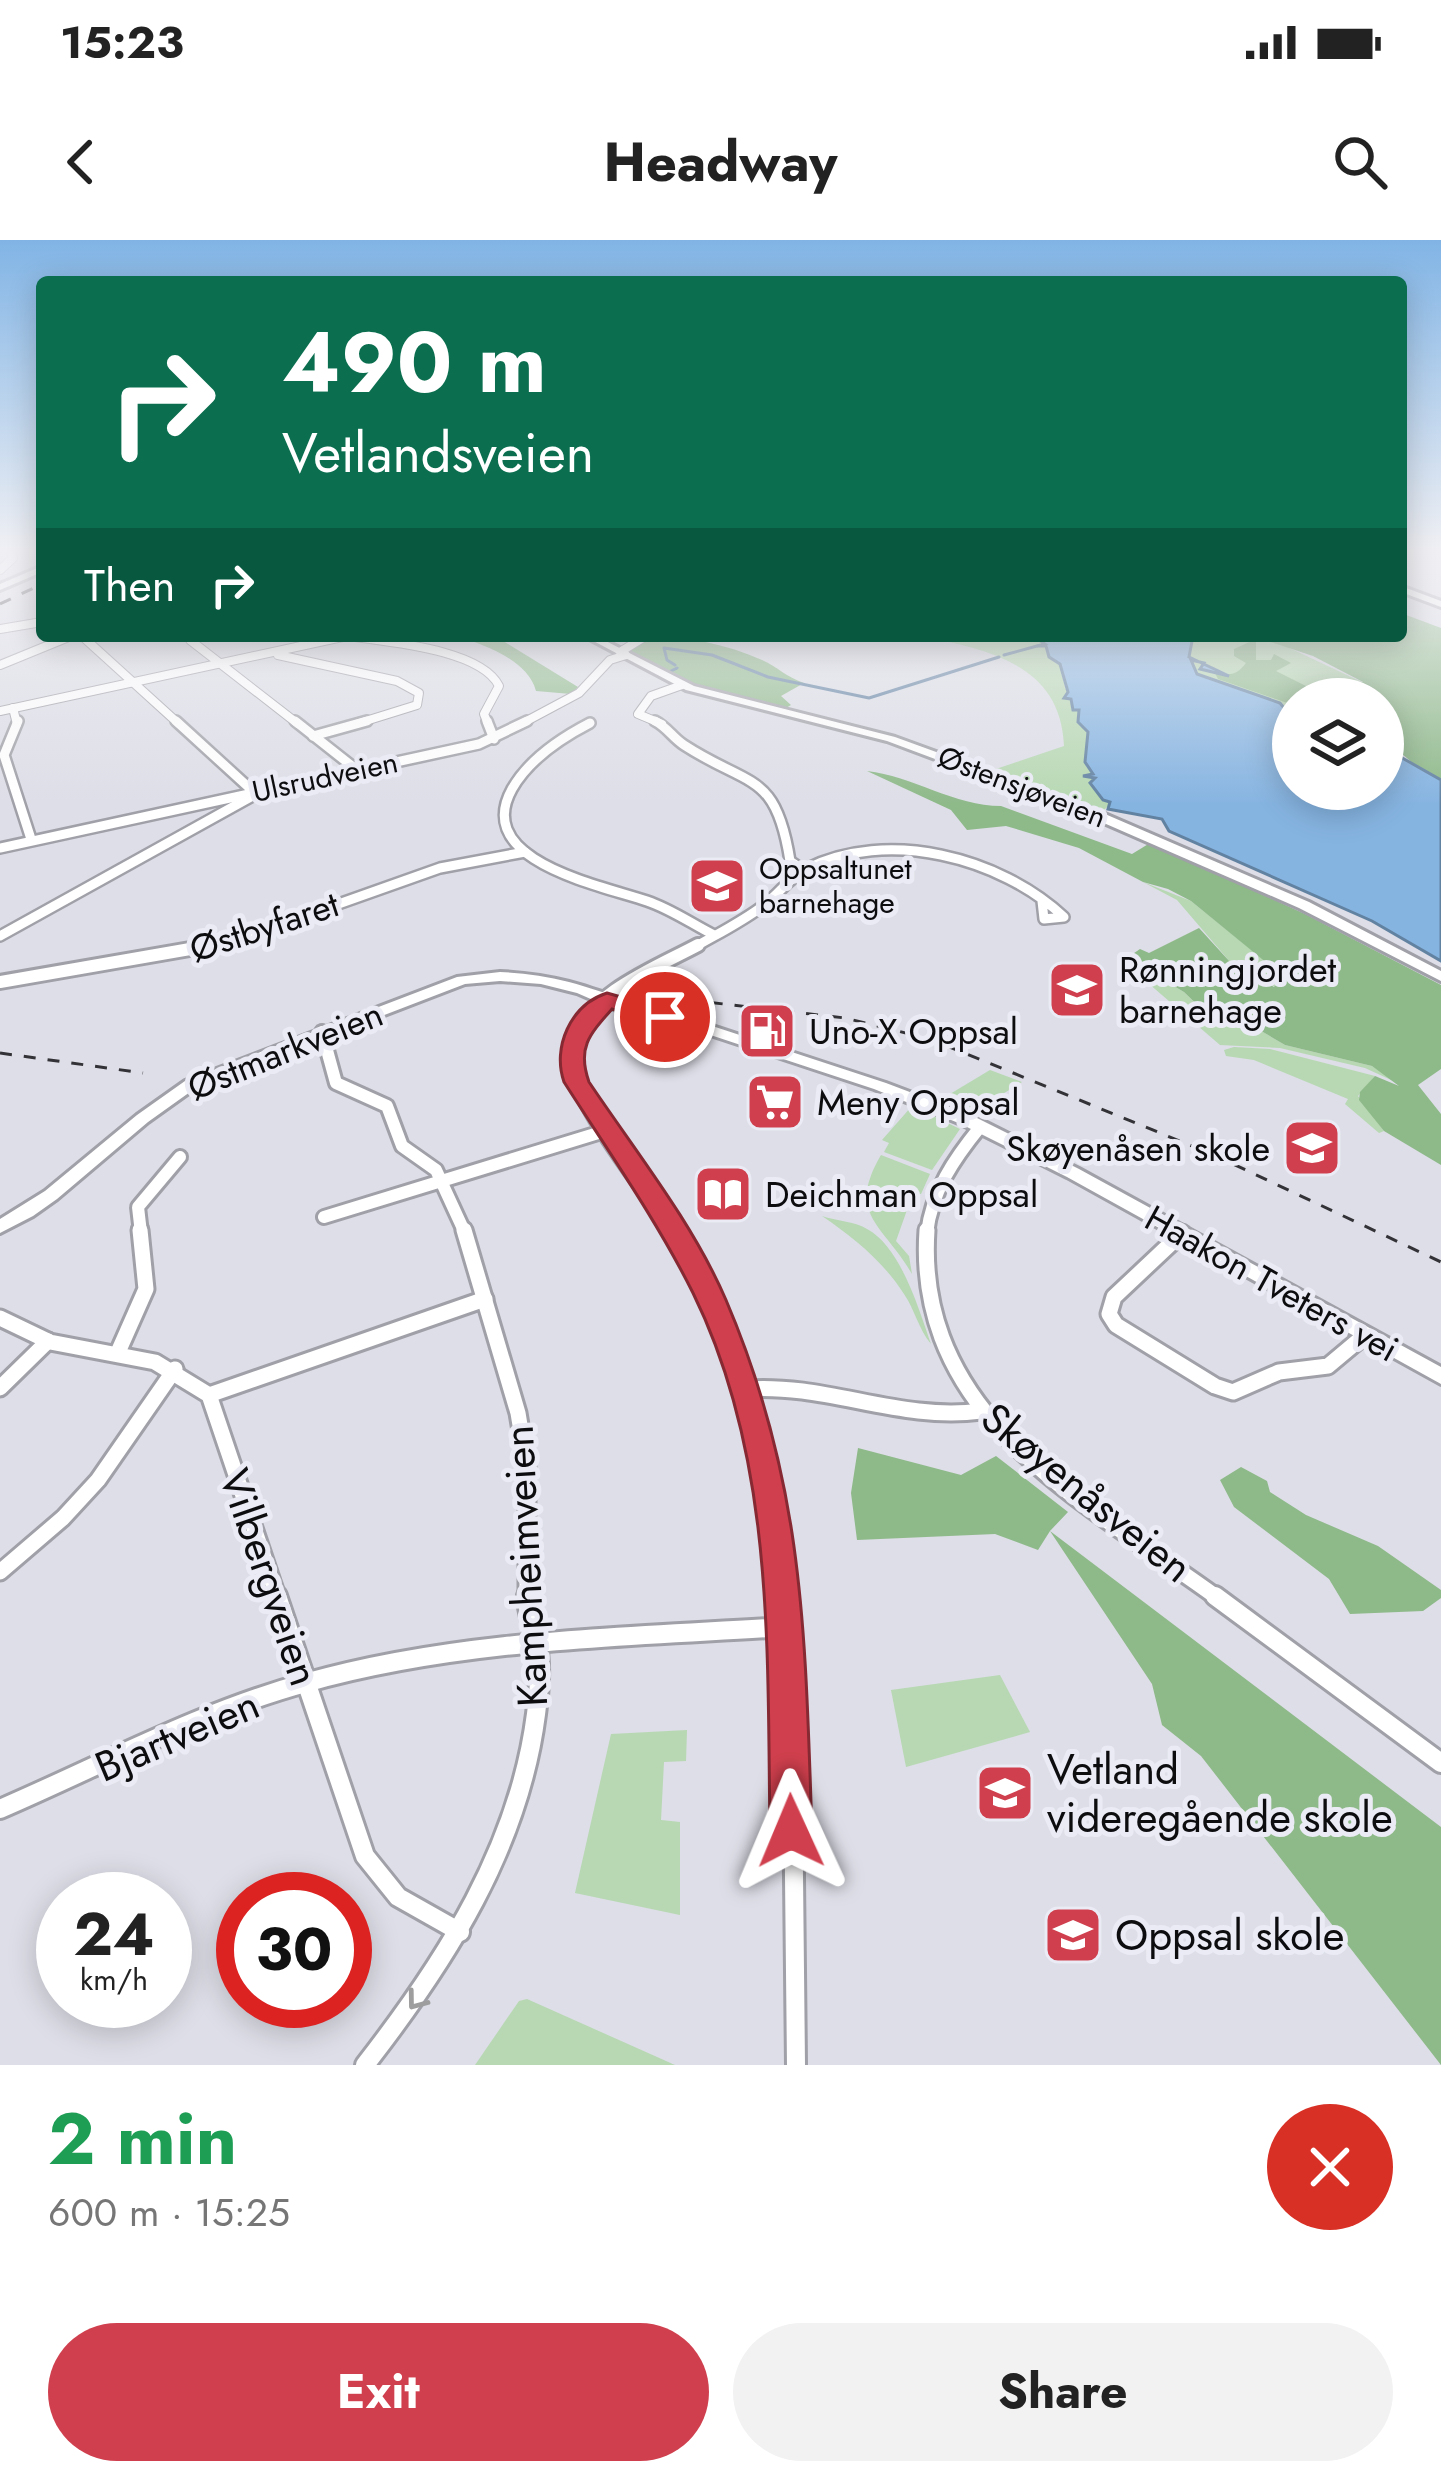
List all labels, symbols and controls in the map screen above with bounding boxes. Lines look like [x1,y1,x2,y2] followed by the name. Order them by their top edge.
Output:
[60,10,184,75] text: 15:23
[604,123,837,201] text: Headway
[48,129,114,195] icon: back
[1327,129,1393,195] icon: search
[282,302,547,424] text: 490 m
[84,324,240,480] icon: right
[282,414,594,492] text: Vetlandsveien
[199,552,265,618] icon: right
[84,553,175,618] text: Then
[1272,678,1404,810] map controls
[1272,678,1404,810] button: layers
[932,735,1112,838] street label: Østensjøveien
[248,740,402,813] street label: Ulsrudveien
[759,847,912,924] place label: Oppsaltunet barnehage
[686,855,748,917] school or university icon: Oppsaltunet barnehage
[183,877,346,975] street label: Østbyfaret
[1119,943,1337,1036] place label: Rønningjordet barnehage
[1046,959,1108,1021] school or university icon: Rønningjordet barnehage
[614,966,716,1068] pin
[632,984,698,1050] icon: arrive
[180,987,390,1113] street label: Østmarkveien
[736,1000,798,1062] fuel station icon: Uno-X Oppsal
[809,1005,1018,1057] place label: Uno-X Oppsal
[744,1071,806,1133] supermarket icon: Meny Oppsal
[817,1076,1020,1128] place label: Meny Oppsal
[1281,1117,1343,1179] school or university icon: Skøyenåsen skole
[1006,1122,1270,1174] place label: Skøyenåsen skole
[692,1163,754,1225] library icon: Deichman Oppsal
[765,1168,1038,1220] place label: Deichman Oppsal
[1136,1192,1408,1374] street label: Haakon Tveters vei
[968,1388,1206,1597] street label: Skøyenåsveien
[488,1424,563,1708] street label: Kampheimveien
[204,1461,335,1694] street label: Vilbergveien
[86,1674,269,1797] street label: Bjartveien
[1047,1739,1393,1848] place label: Vetland videregående skole
[974,1762,1036,1824] school or university icon: Vetland videregående skole
[728,1768,854,1894] position arrow
[216,1872,372,2028] speed limit sign: 30
[73,1891,155,1978] text: 24
[1042,1904,1104,1966] school or university icon: Oppsal skole
[1115,1905,1344,1966] place label: Oppsal skole
[80,1958,148,2001] text: km/h
[409,1987,430,2009] one-way arrow
[48,2087,237,2191] text: 2 min
[1267,2104,1393,2230] button: close
[48,2184,290,2241] text: 600 m · 15:25
[48,2323,709,2461] button: Exit
[733,2323,1393,2461] button: Share

